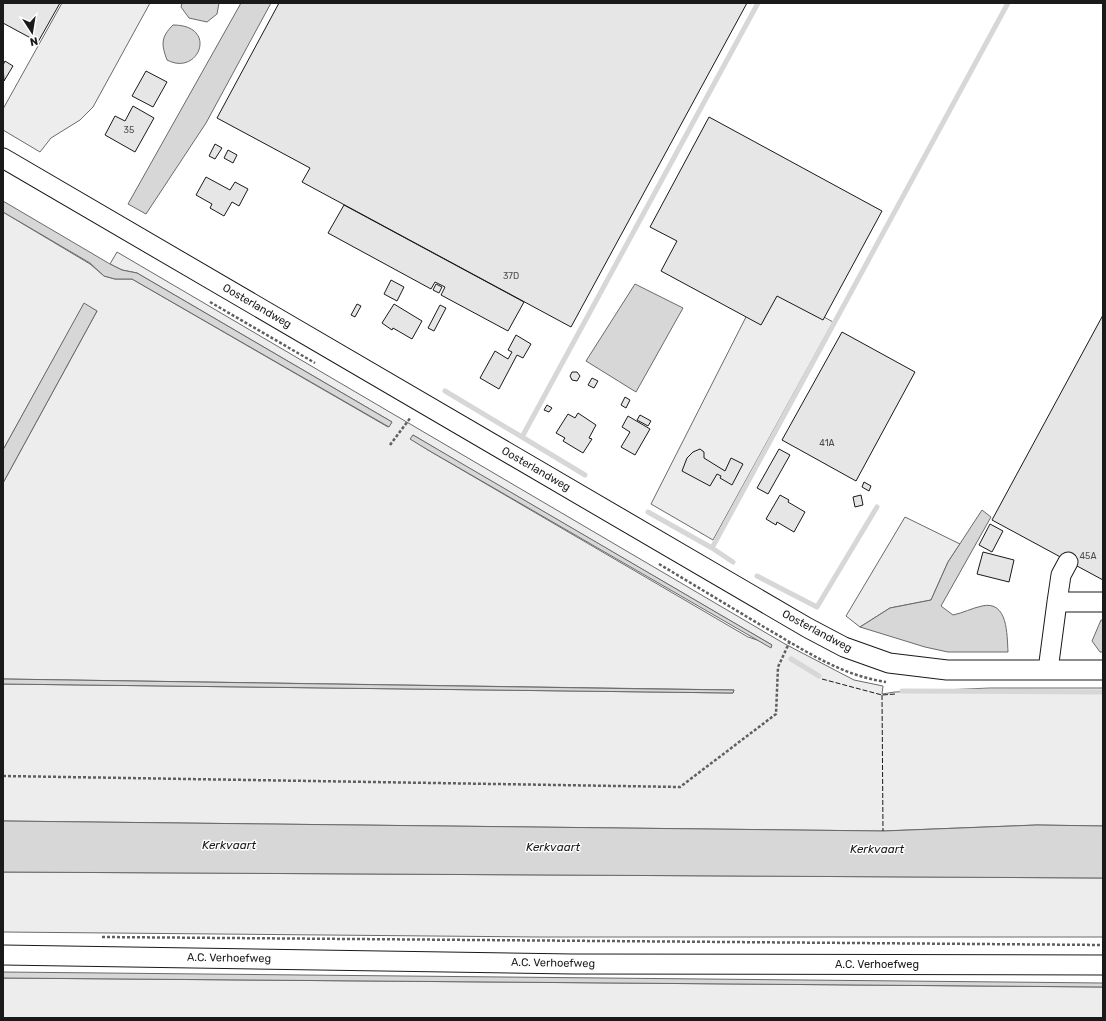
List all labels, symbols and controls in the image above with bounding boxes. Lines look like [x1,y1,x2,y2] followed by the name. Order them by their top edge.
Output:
[12,12,52,52] north arrow
[29,34,39,48] text: N
[124,125,134,135] house number: 35
[503,271,519,281] house number: 37D
[220,281,294,331] street label: Oosterlandweg
[819,438,835,448] house number: 41A
[499,444,573,494] street label: Oosterlandweg
[1080,551,1096,561] house number: 45A
[780,607,854,655] street label: Oosterlandweg
[202,838,256,852] water label: Kerkvaart
[526,840,580,854] water label: Kerkvaart
[850,842,904,856] water label: Kerkvaart
[187,951,271,965] street label: A.C. Verhoefweg
[511,956,595,970] street label: A.C. Verhoefweg
[835,958,919,971] street label: A.C. Verhoefweg

